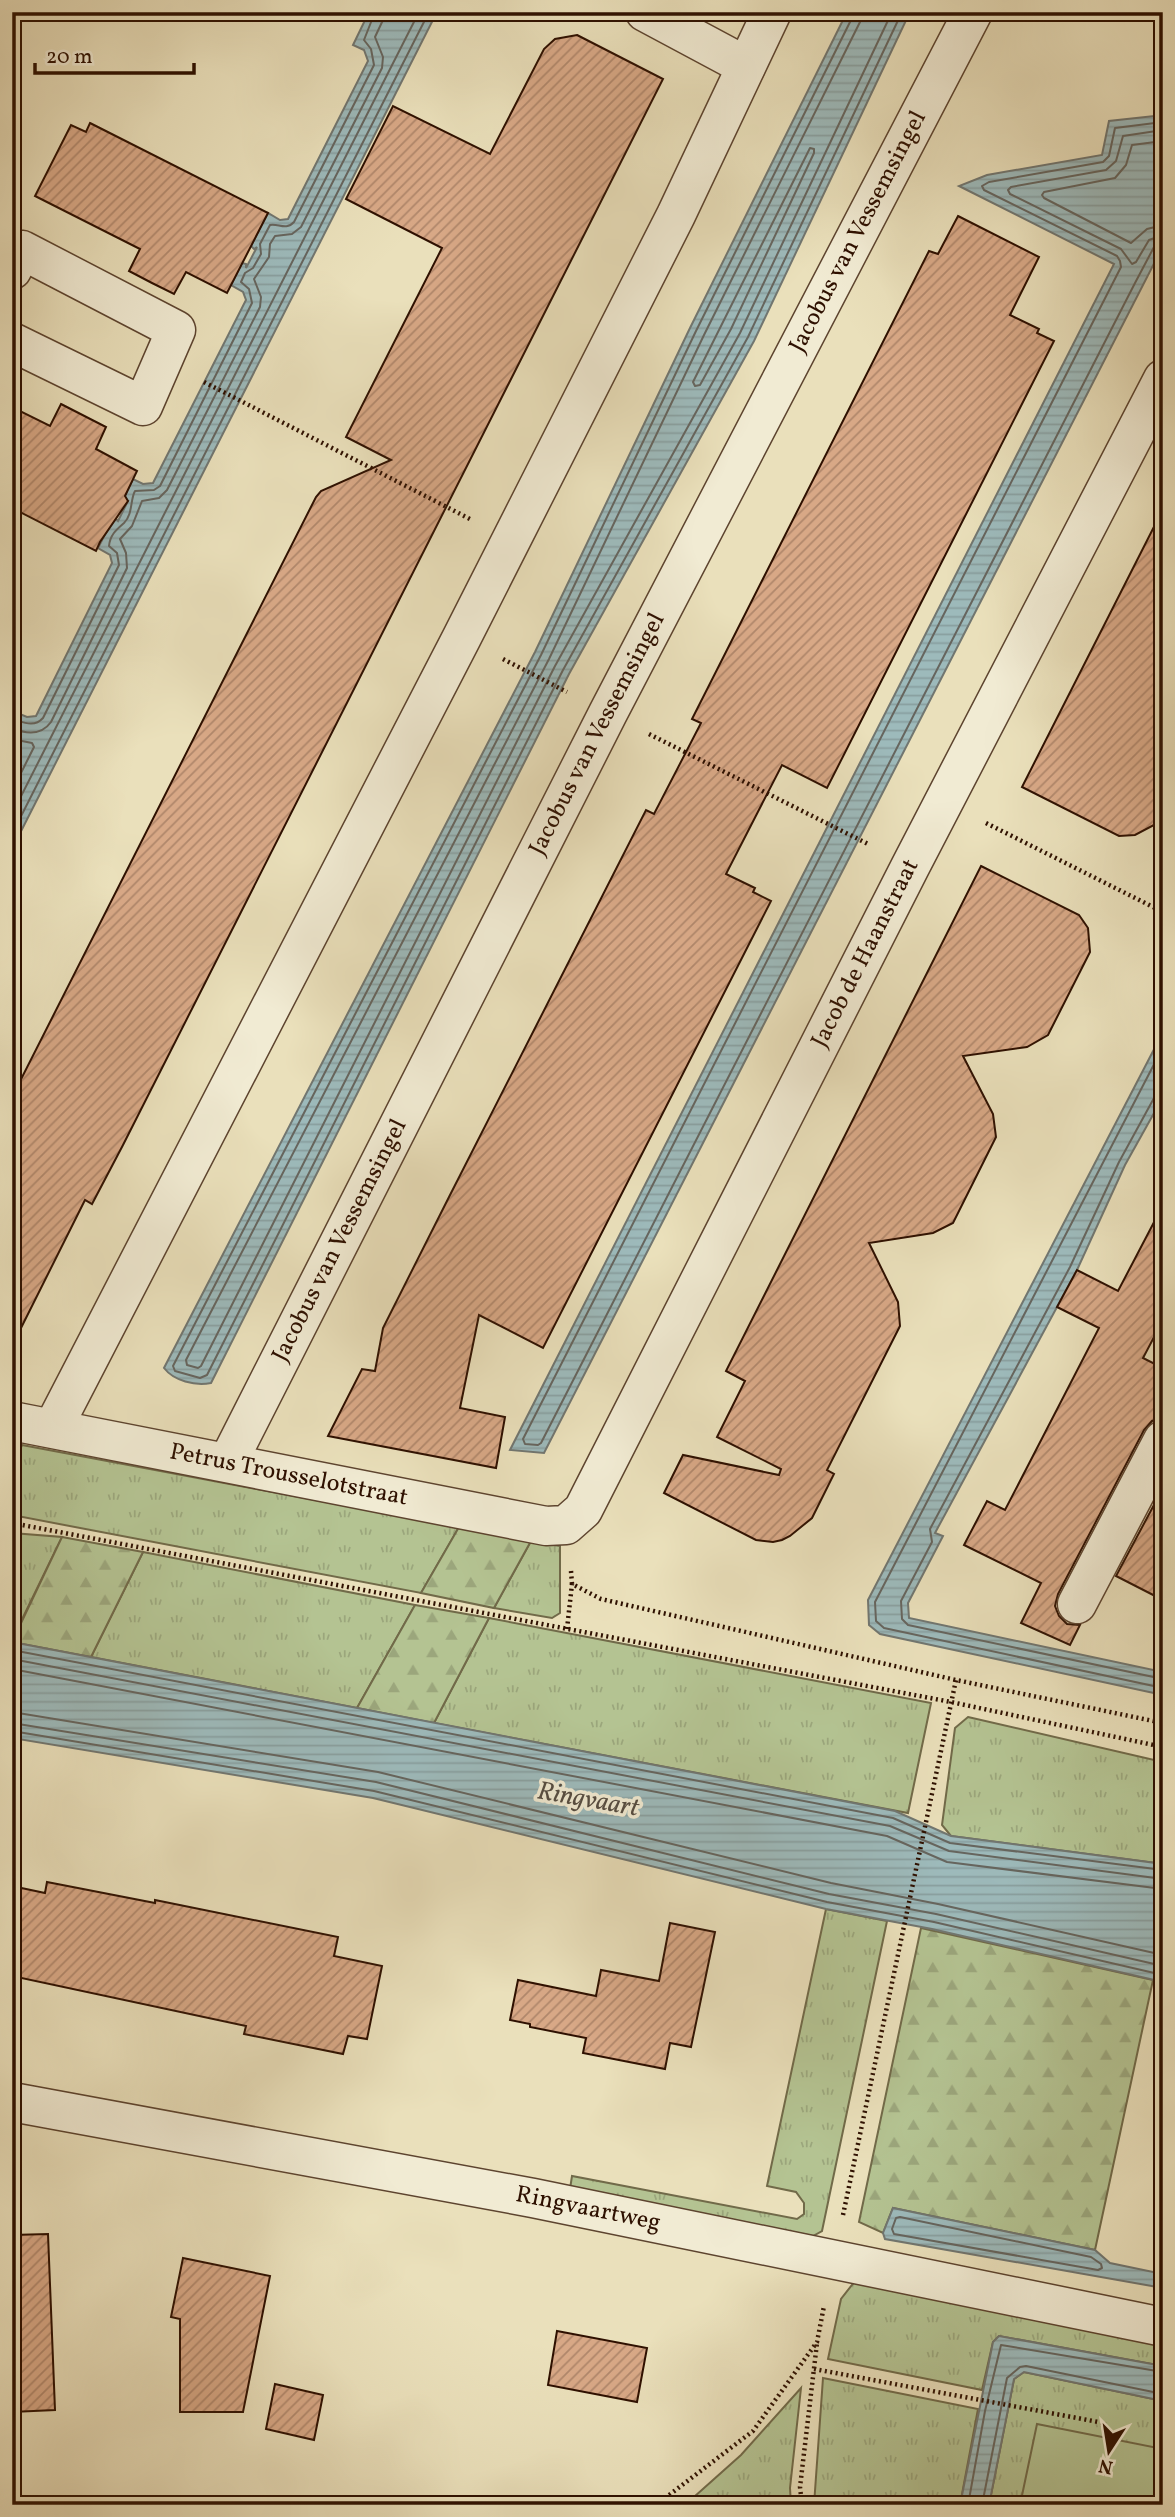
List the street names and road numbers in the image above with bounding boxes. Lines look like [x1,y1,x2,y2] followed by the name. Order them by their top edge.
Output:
[781,105,935,359] street label: Jacobus van Vessemsingel
[521,607,674,862] street label: Jacobus van Vessemsingel
[804,853,928,1054] street label: Jacob de Haanstraat
[264,1113,416,1368] street label: Jacobus van Vessemsingel
[167,1435,411,1515] street label: Petrus Trousselotstraat
[513,2178,664,2241] street label: Ringvaartweg

